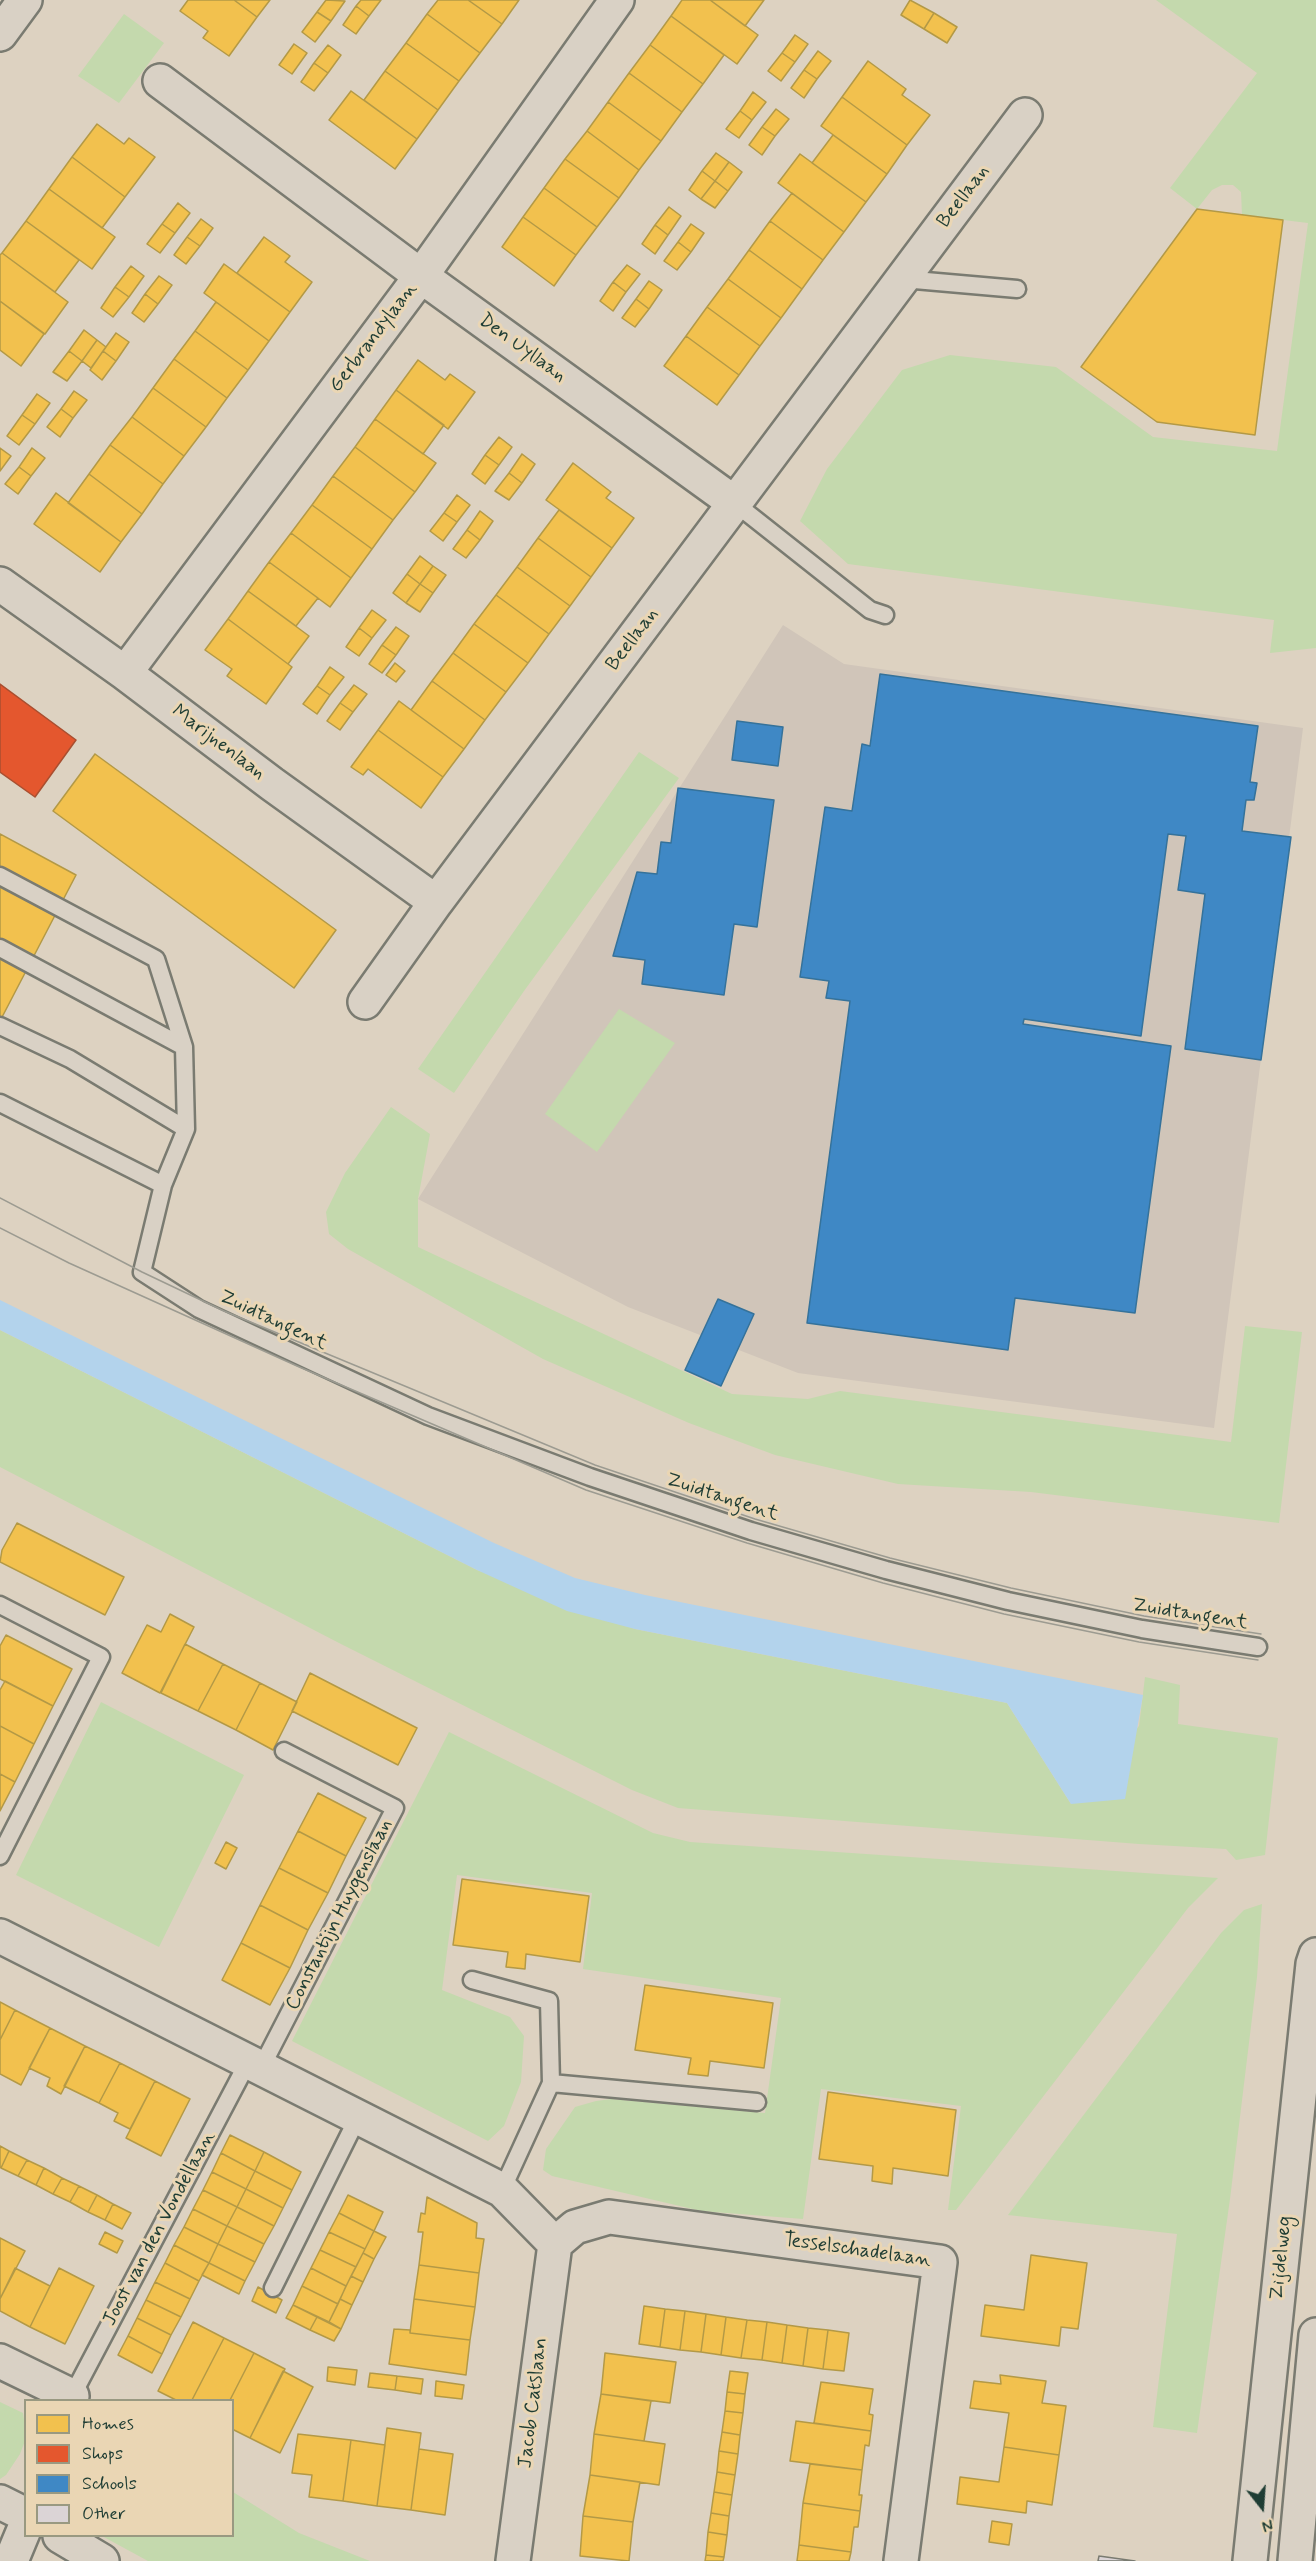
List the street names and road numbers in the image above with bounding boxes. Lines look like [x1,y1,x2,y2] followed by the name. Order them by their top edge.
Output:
[933,161,995,233] street label: Beellaan
[325,278,423,398] street label: Gerbrandylaan
[474,309,570,389] street label: Den Uyllaan
[602,604,664,676] street label: Beellaan
[166,700,270,786] street label: Marijnenlaan
[215,1286,331,1356] street label: Zuidtangent
[663,1469,781,1527] street label: Zuidtangent
[1131,1594,1249,1636] street label: Zuidtangent
[281,1815,399,2015] street label: Constantijn Huygenslaan
[98,2128,222,2330] street label: Joost van den Vondellaan
[1266,2215,1298,2301] street label: Zijdelweg
[782,2229,932,2273] street label: Tesselschadelaan
[514,2336,554,2470] street label: Jacob Catslaan

